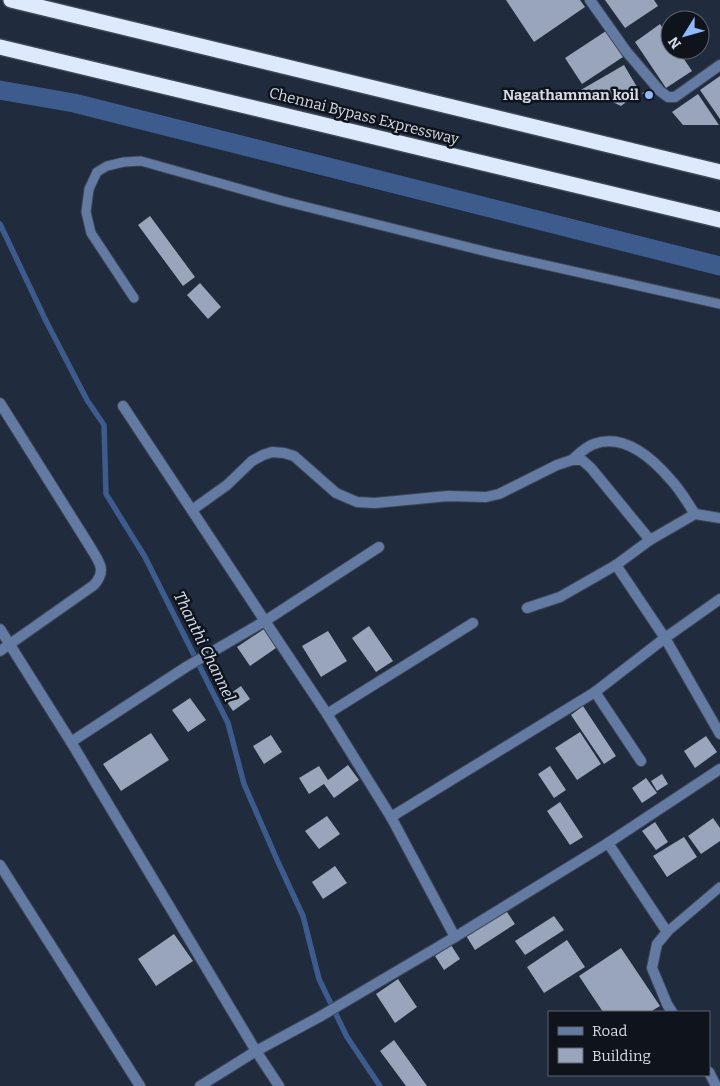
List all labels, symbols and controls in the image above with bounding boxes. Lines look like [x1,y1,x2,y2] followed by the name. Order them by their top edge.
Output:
[660,10,710,60] north arrow
[665,33,685,52] text: N
[267,84,461,148] street label: Chennai Bypass Expressway
[503,86,639,104] place label: Nagathamman koil
[643,89,655,101] marker: Nagathamman koil
[170,588,239,704] water label: Thanthi Channel
[548,1011,710,1076] legend
[592,1022,627,1040] text: Road
[592,1047,651,1065] text: Building

